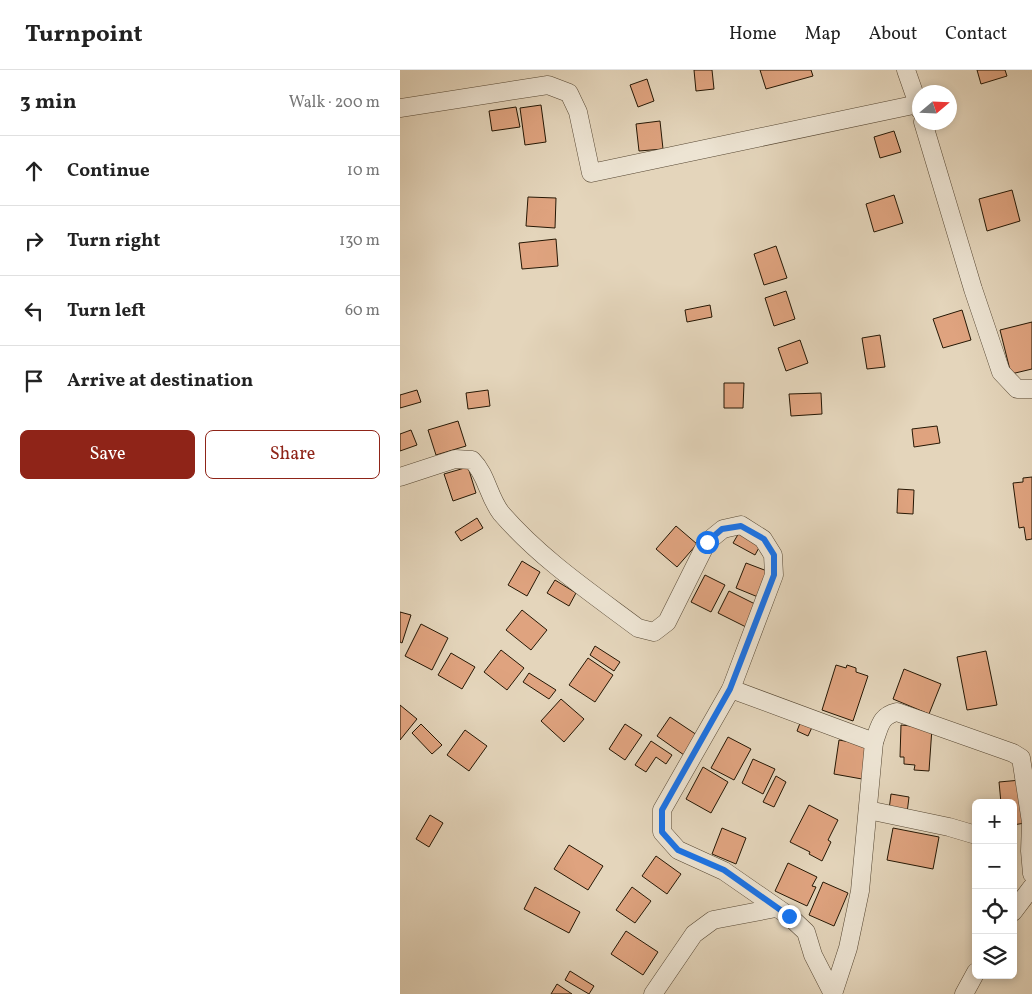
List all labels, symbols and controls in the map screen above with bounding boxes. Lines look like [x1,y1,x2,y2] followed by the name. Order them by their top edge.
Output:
[25,18,143,52] text: Turnpoint
[729,22,777,47] text: Home
[805,22,841,47] text: Map
[869,22,917,47] text: About
[945,22,1007,47] text: Contact
[912,85,957,130] north arrow
[20,88,76,117] text: 3 min
[289,92,380,114] text: Walk · 200 m
[20,157,48,185] icon: ahead
[67,158,150,184] text: Continue
[347,160,380,182] text: 10 m
[20,227,48,255] icon: right
[67,228,160,254] text: Turn right
[339,230,380,252] text: 130 m
[20,297,48,325] icon: left
[67,298,146,324] text: Turn left
[345,300,380,322] text: 60 m
[20,367,48,395] icon: arrive
[67,368,253,394] text: Arrive at destination
[20,430,195,479] button: Save
[205,430,380,479] button: Share
[696,531,719,554] route start
[972,799,1017,979] map controls
[972,799,1017,844] button: +
[972,844,1017,889] button: −
[972,889,1017,934] button: locate
[778,905,801,928] route end
[972,934,1017,979] button: layers

